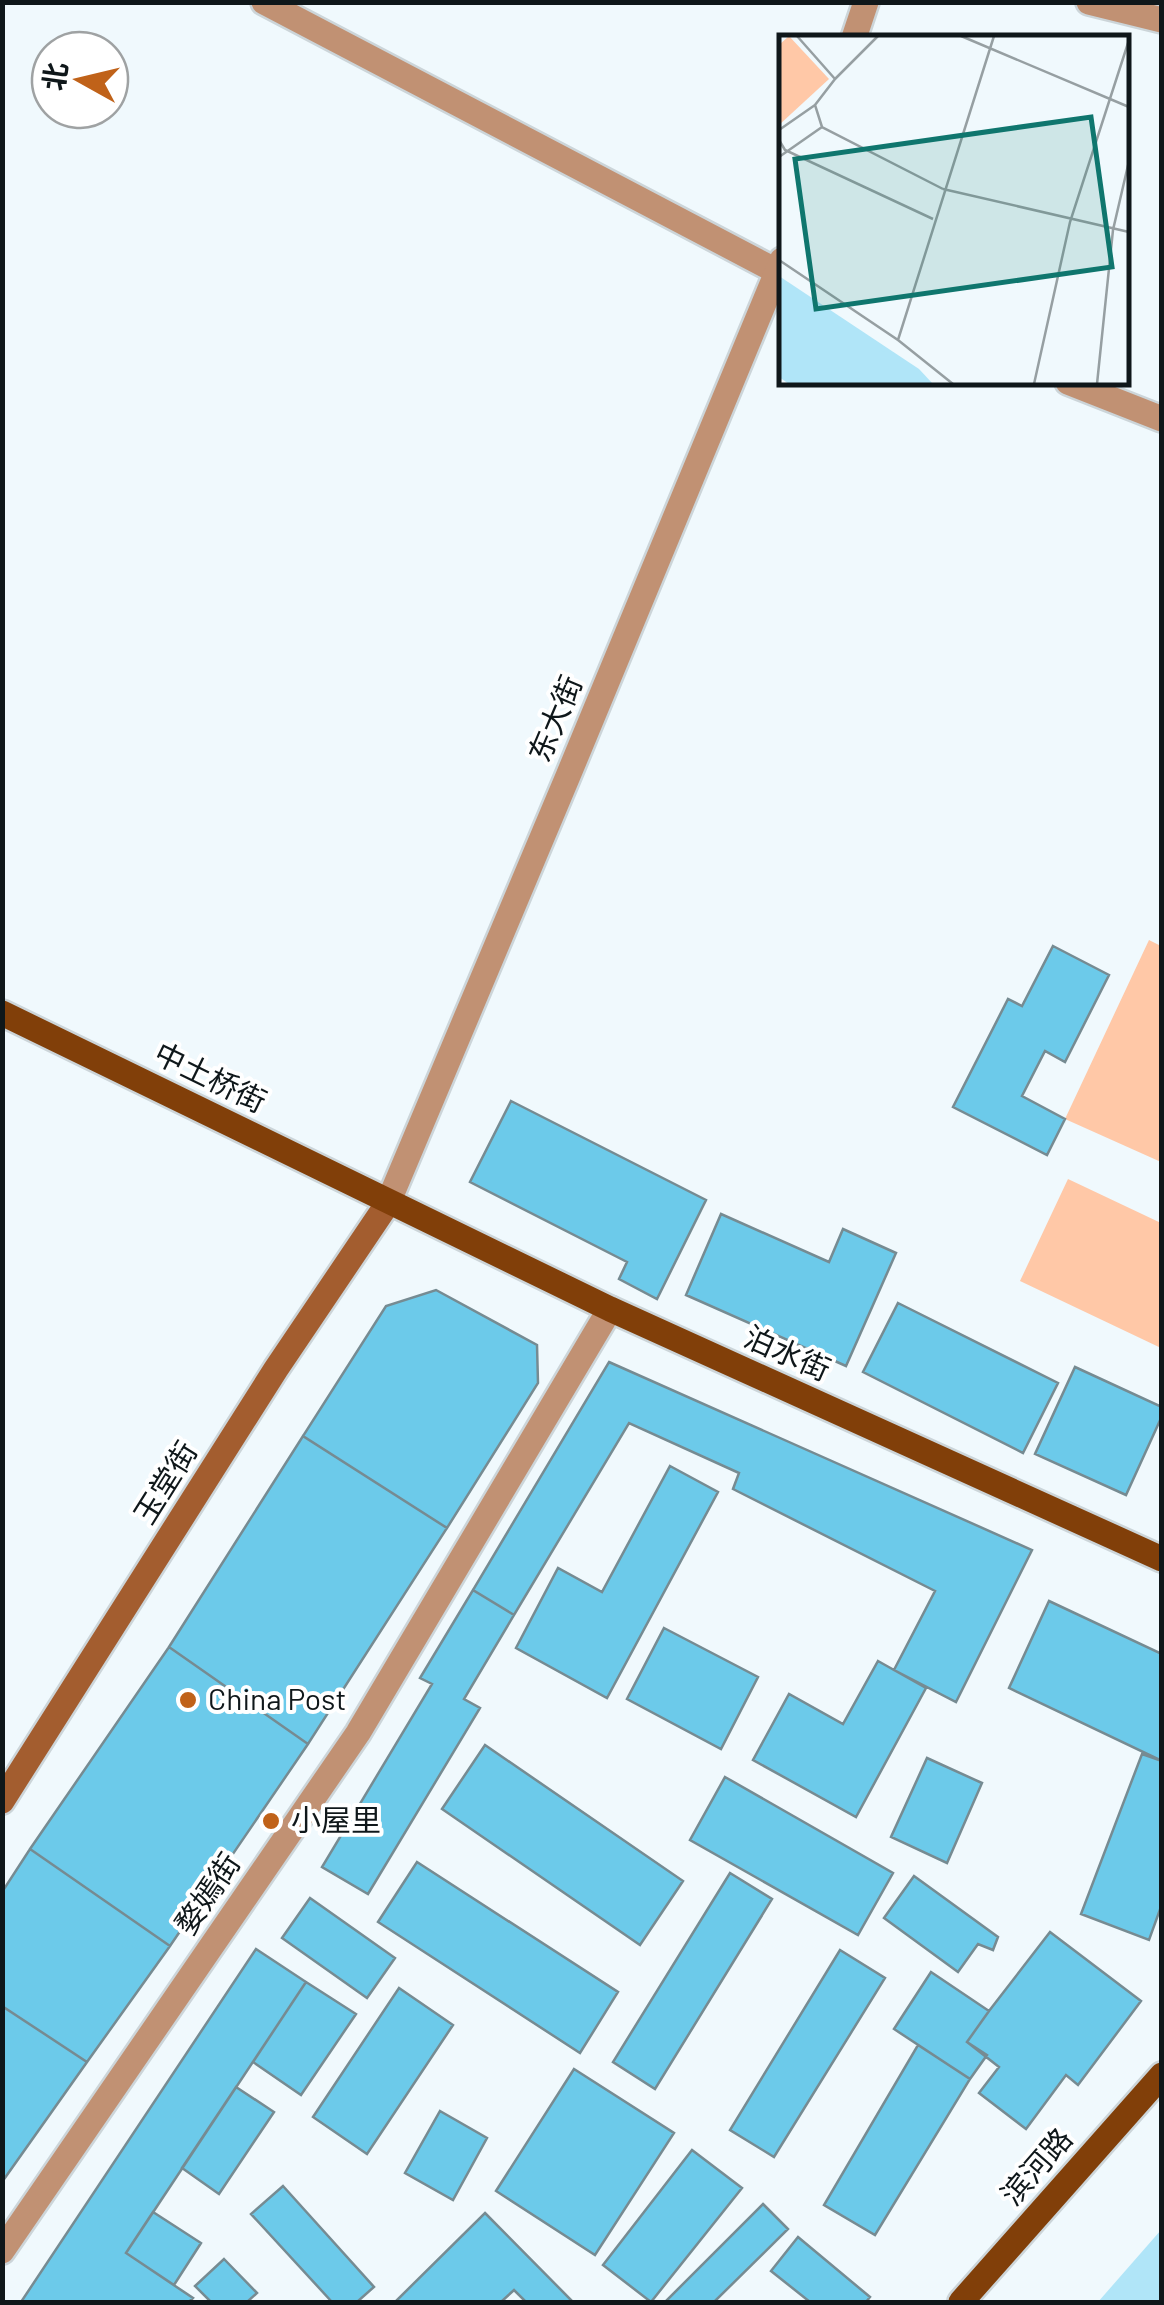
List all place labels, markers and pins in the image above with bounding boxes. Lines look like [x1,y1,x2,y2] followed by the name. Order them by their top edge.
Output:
[208,1680,346,1716] place label: China Post
[177,1689,199,1711] marker: China Post
[291,1801,381,1837] place label: 小屋里
[260,1810,282,1832] marker: 小屋里

